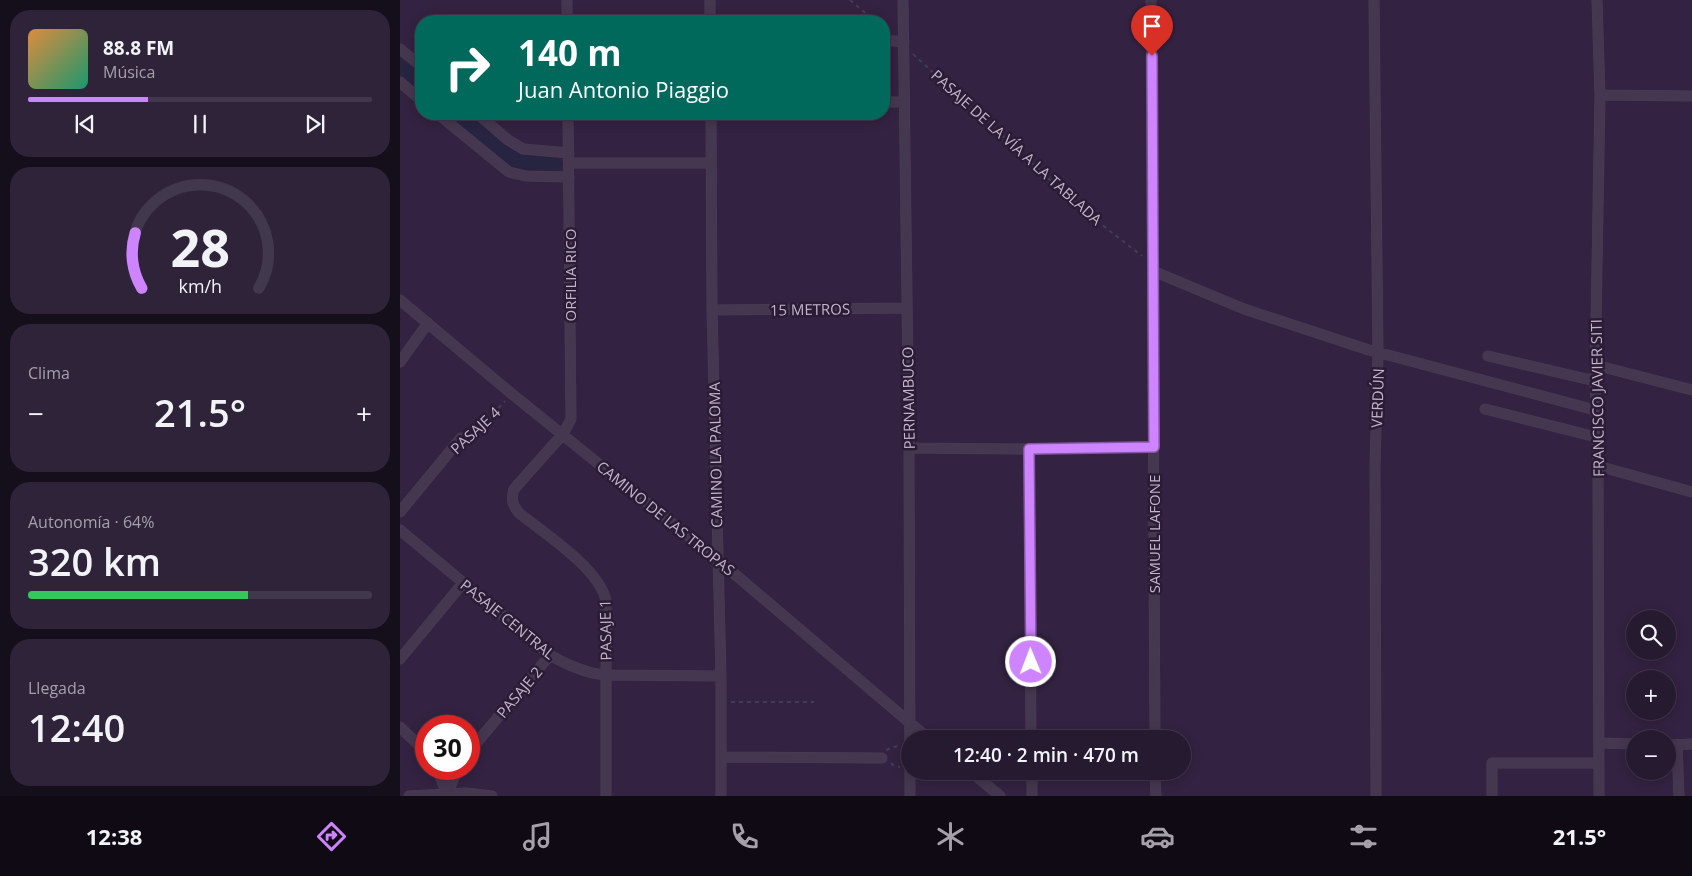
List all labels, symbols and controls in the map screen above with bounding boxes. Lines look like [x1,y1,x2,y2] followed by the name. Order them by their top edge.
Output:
[1131,5,1173,56] pin
[1138,12,1166,40] icon: arrive
[518,29,622,76] text: 140 m
[103,35,174,61] text: 88.8 FM
[435,35,500,100] icon: right
[103,61,155,83] text: Música
[927,65,1107,229] street label: PASAJE DE LA VÍA A LA TABLADA
[518,74,729,104] text: Juan Antonio Piaggio
[71,110,99,138] icon: previous
[186,110,214,138] icon: pause
[301,110,329,138] icon: next
[170,211,230,282] text: 28
[560,229,580,321] street label: ORFILIA RICO
[178,274,222,298] text: km/h
[770,298,850,320] street label: 15 METROS
[1586,319,1608,477] street label: FRANCISCO JAVIER SITI
[897,347,919,449] street label: PERNAMBUCO
[28,362,70,384] text: Clima
[1366,368,1388,428] street label: VERDÚN
[704,381,726,528] street label: CAMINO LA PALOMA
[154,386,246,438] text: 21.5°
[28,394,44,432] text: −
[356,394,372,432] text: +
[446,402,504,458] street label: PASAJE 4
[593,456,739,580] street label: CAMINO DE LAS TROPAS
[1144,475,1164,593] street label: SAMUEL LAFONE
[28,511,154,533] text: Autonomía · 64%
[28,535,161,587] text: 320 km
[456,575,560,664] street label: PASAJE CENTRAL
[594,599,616,661] street label: PASAJE 1
[1626,610,1676,780] map controls
[1626,610,1676,660] button: search
[1004,635,1056,687] position arrow
[492,662,546,722] street label: PASAJE 2
[1626,670,1676,720] button: +
[28,677,86,699] text: Llegada
[28,701,125,753] text: 12:40
[415,715,480,780] speed limit sign: 30
[1626,730,1676,780] button: −
[953,742,1139,768] text: 12:40 · 2 min · 470 m
[314,819,349,854] icon: directions
[520,819,555,854] icon: music
[727,819,762,854] icon: phone
[933,819,968,854] icon: climate
[1140,819,1175,854] icon: car
[1346,819,1381,854] icon: filters
[86,821,142,851] text: 12:38
[1553,821,1606,851] text: 21.5°

